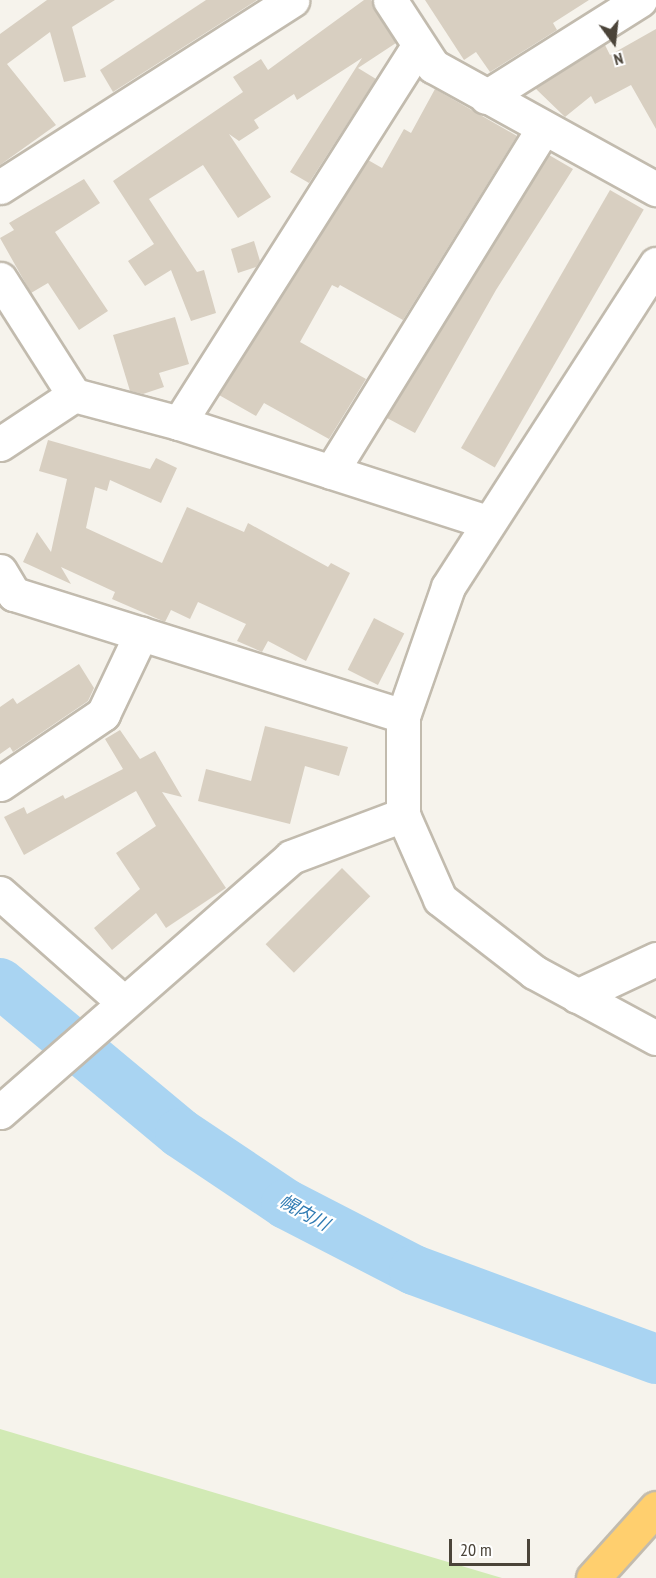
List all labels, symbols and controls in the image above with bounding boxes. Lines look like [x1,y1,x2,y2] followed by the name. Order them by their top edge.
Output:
[584,12,644,72] north arrow
[612,49,625,70] text: N
[275,1190,333,1236] water label: 幌内川
[452,1527,533,1565] scale bar
[460,1538,492,1561] text: 20 m

